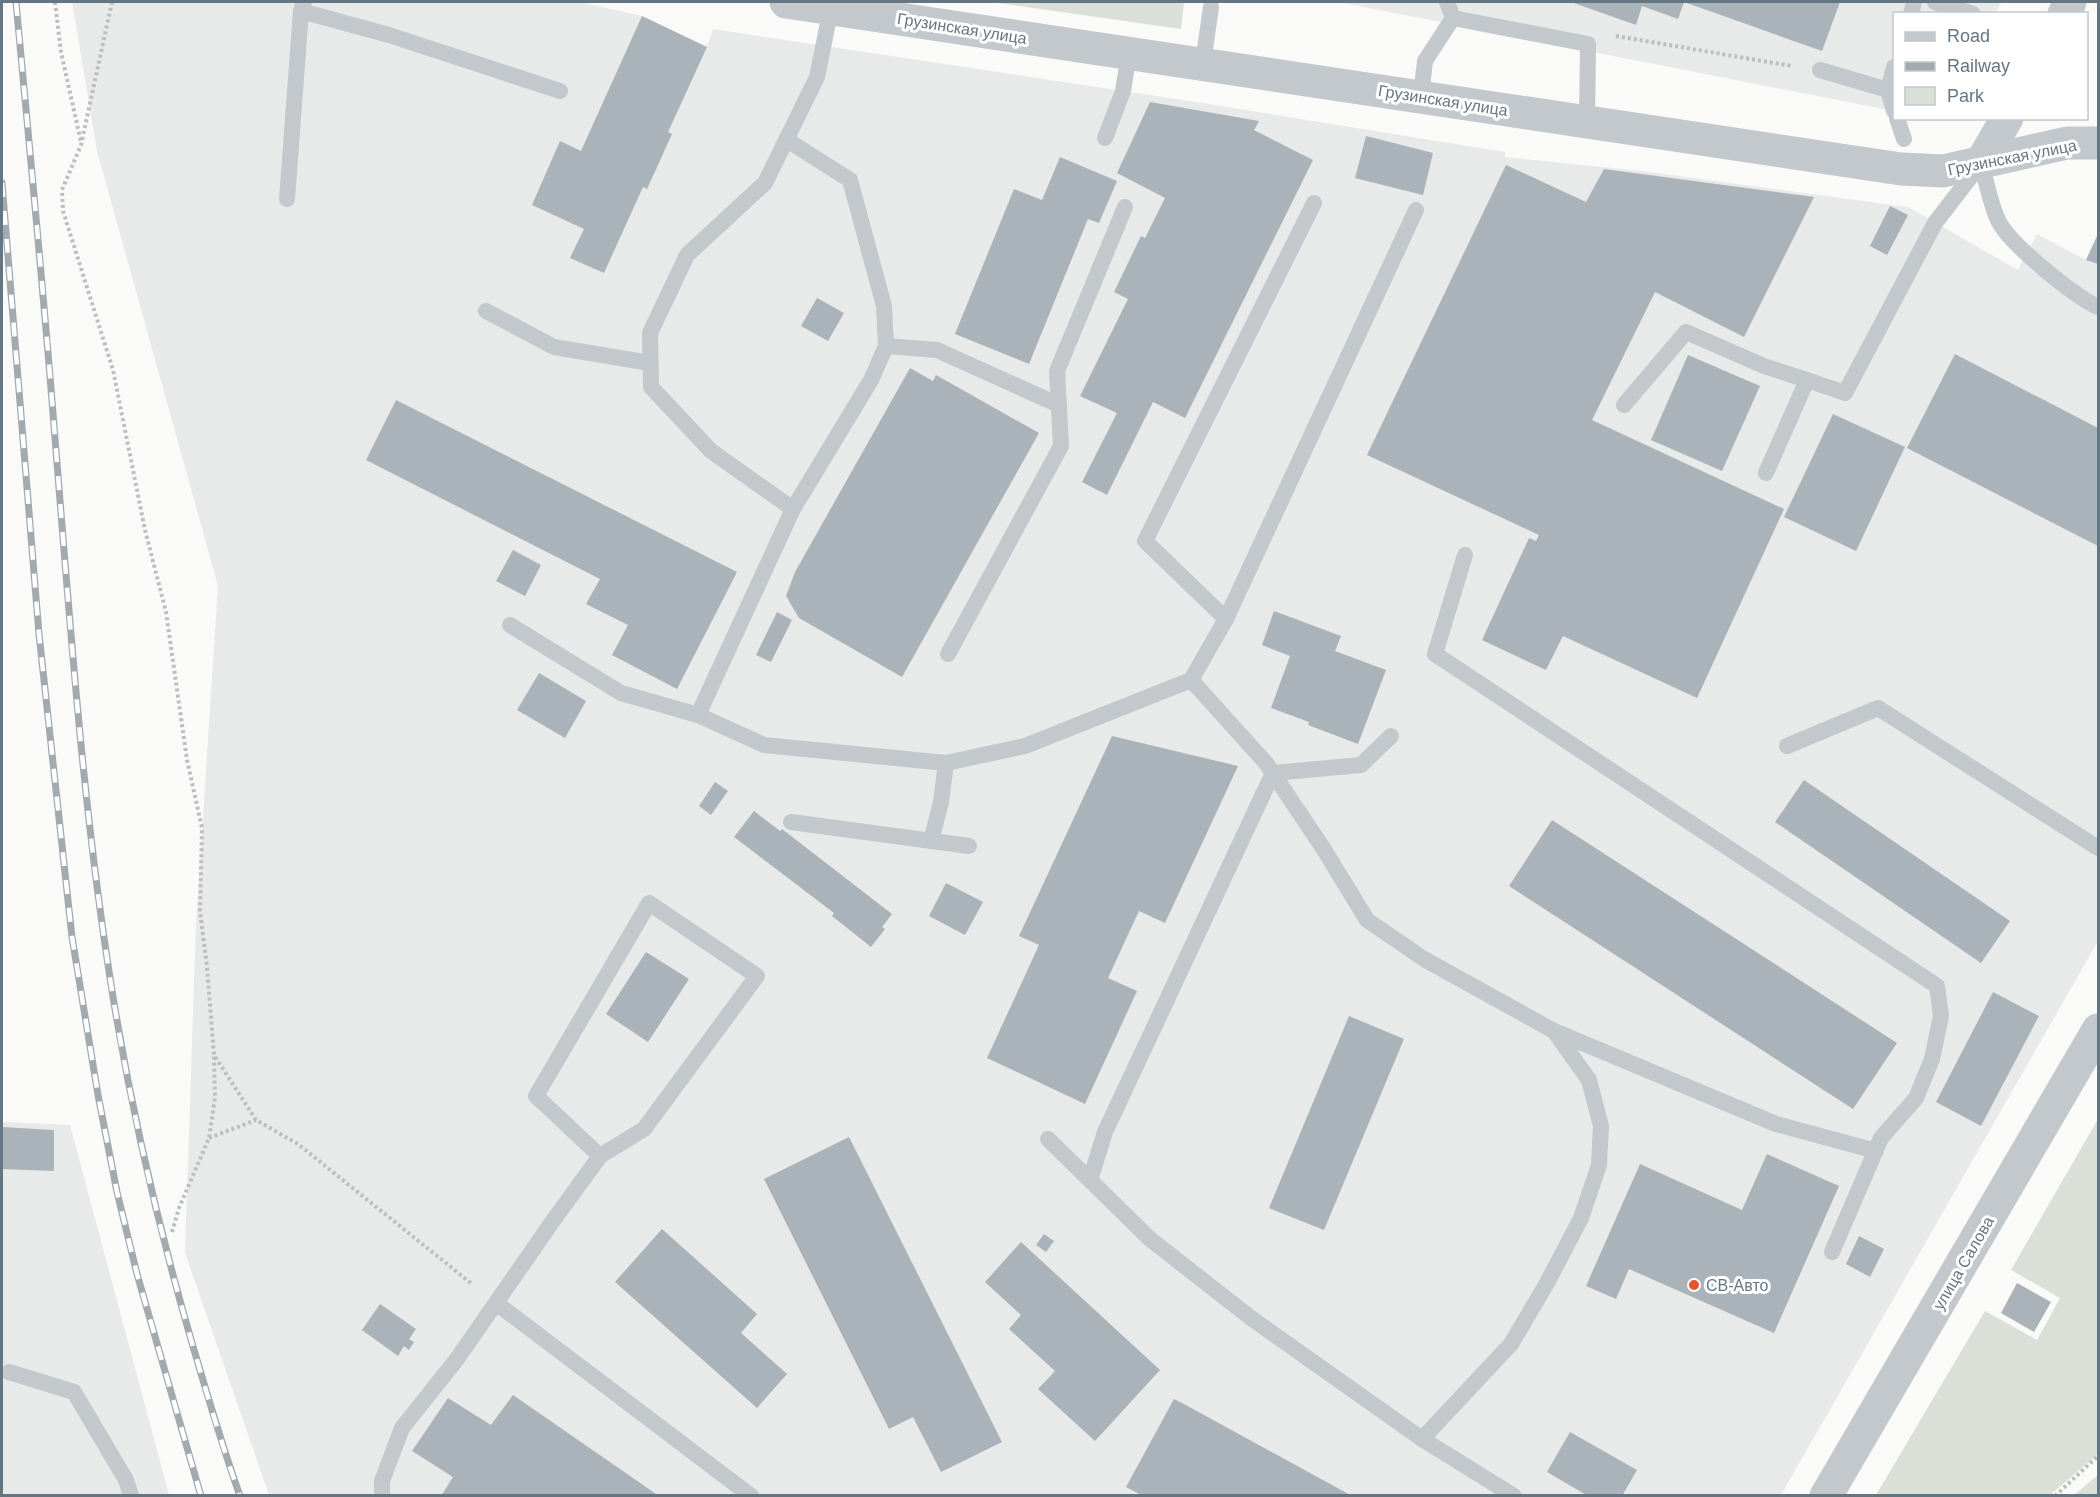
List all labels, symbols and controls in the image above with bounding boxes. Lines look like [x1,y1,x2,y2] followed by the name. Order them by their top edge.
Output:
[896,10,1028,47] street label: Грузинская улица
[1893,12,2088,120] legend
[1947,26,1990,46] text: Road
[1947,56,2010,76] text: Railway
[1377,82,1509,119] street label: Грузинская улица
[1947,86,1985,106] text: Park
[1946,137,2078,178] street label: Грузинская улица
[1930,1214,1997,1313] street label: улица Салова
[1706,1277,1769,1294] place label: СВ-Авто
[1687,1278,1701,1292] marker: СВ-Авто

